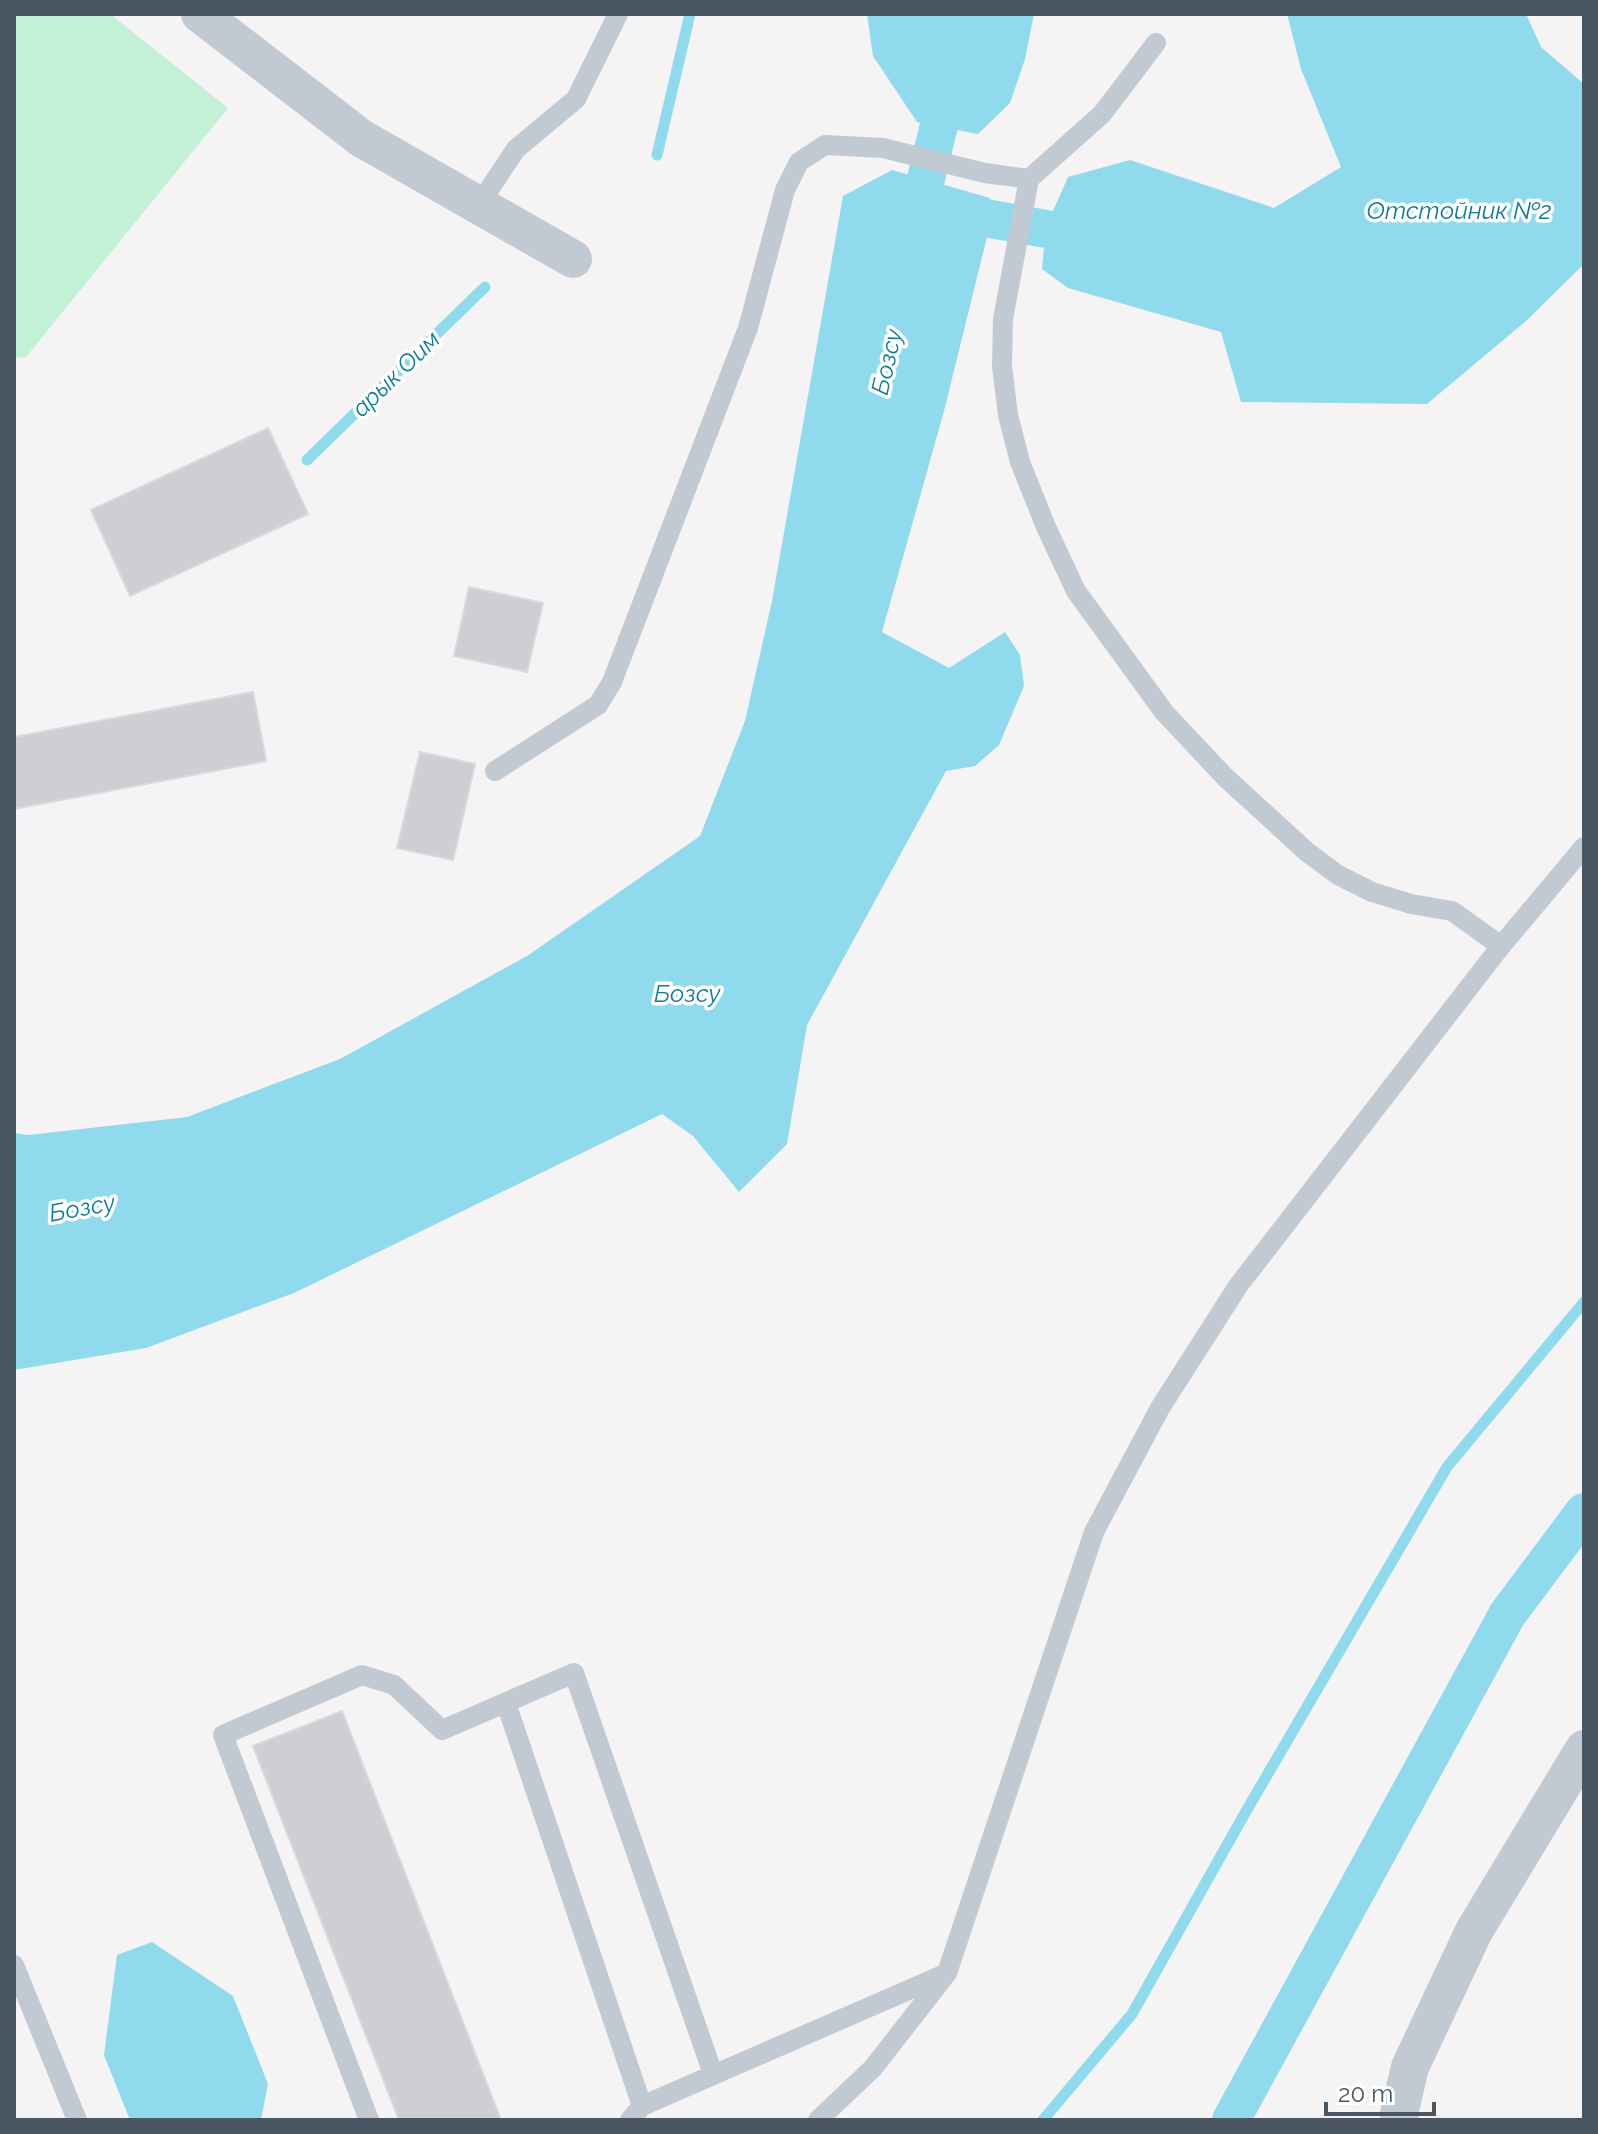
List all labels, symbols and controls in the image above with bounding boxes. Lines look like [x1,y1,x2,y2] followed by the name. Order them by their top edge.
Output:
[1367,196,1551,225] water label: Отстойник №2
[346,324,446,423] water label: арык Оим
[865,325,908,397] water label: Бозсу
[654,979,721,1008] water label: Бозсу
[47,1187,118,1228] water label: Бозсу
[1326,2066,1434,2116] scale bar
[1338,2079,1393,2108] text: 20 m

